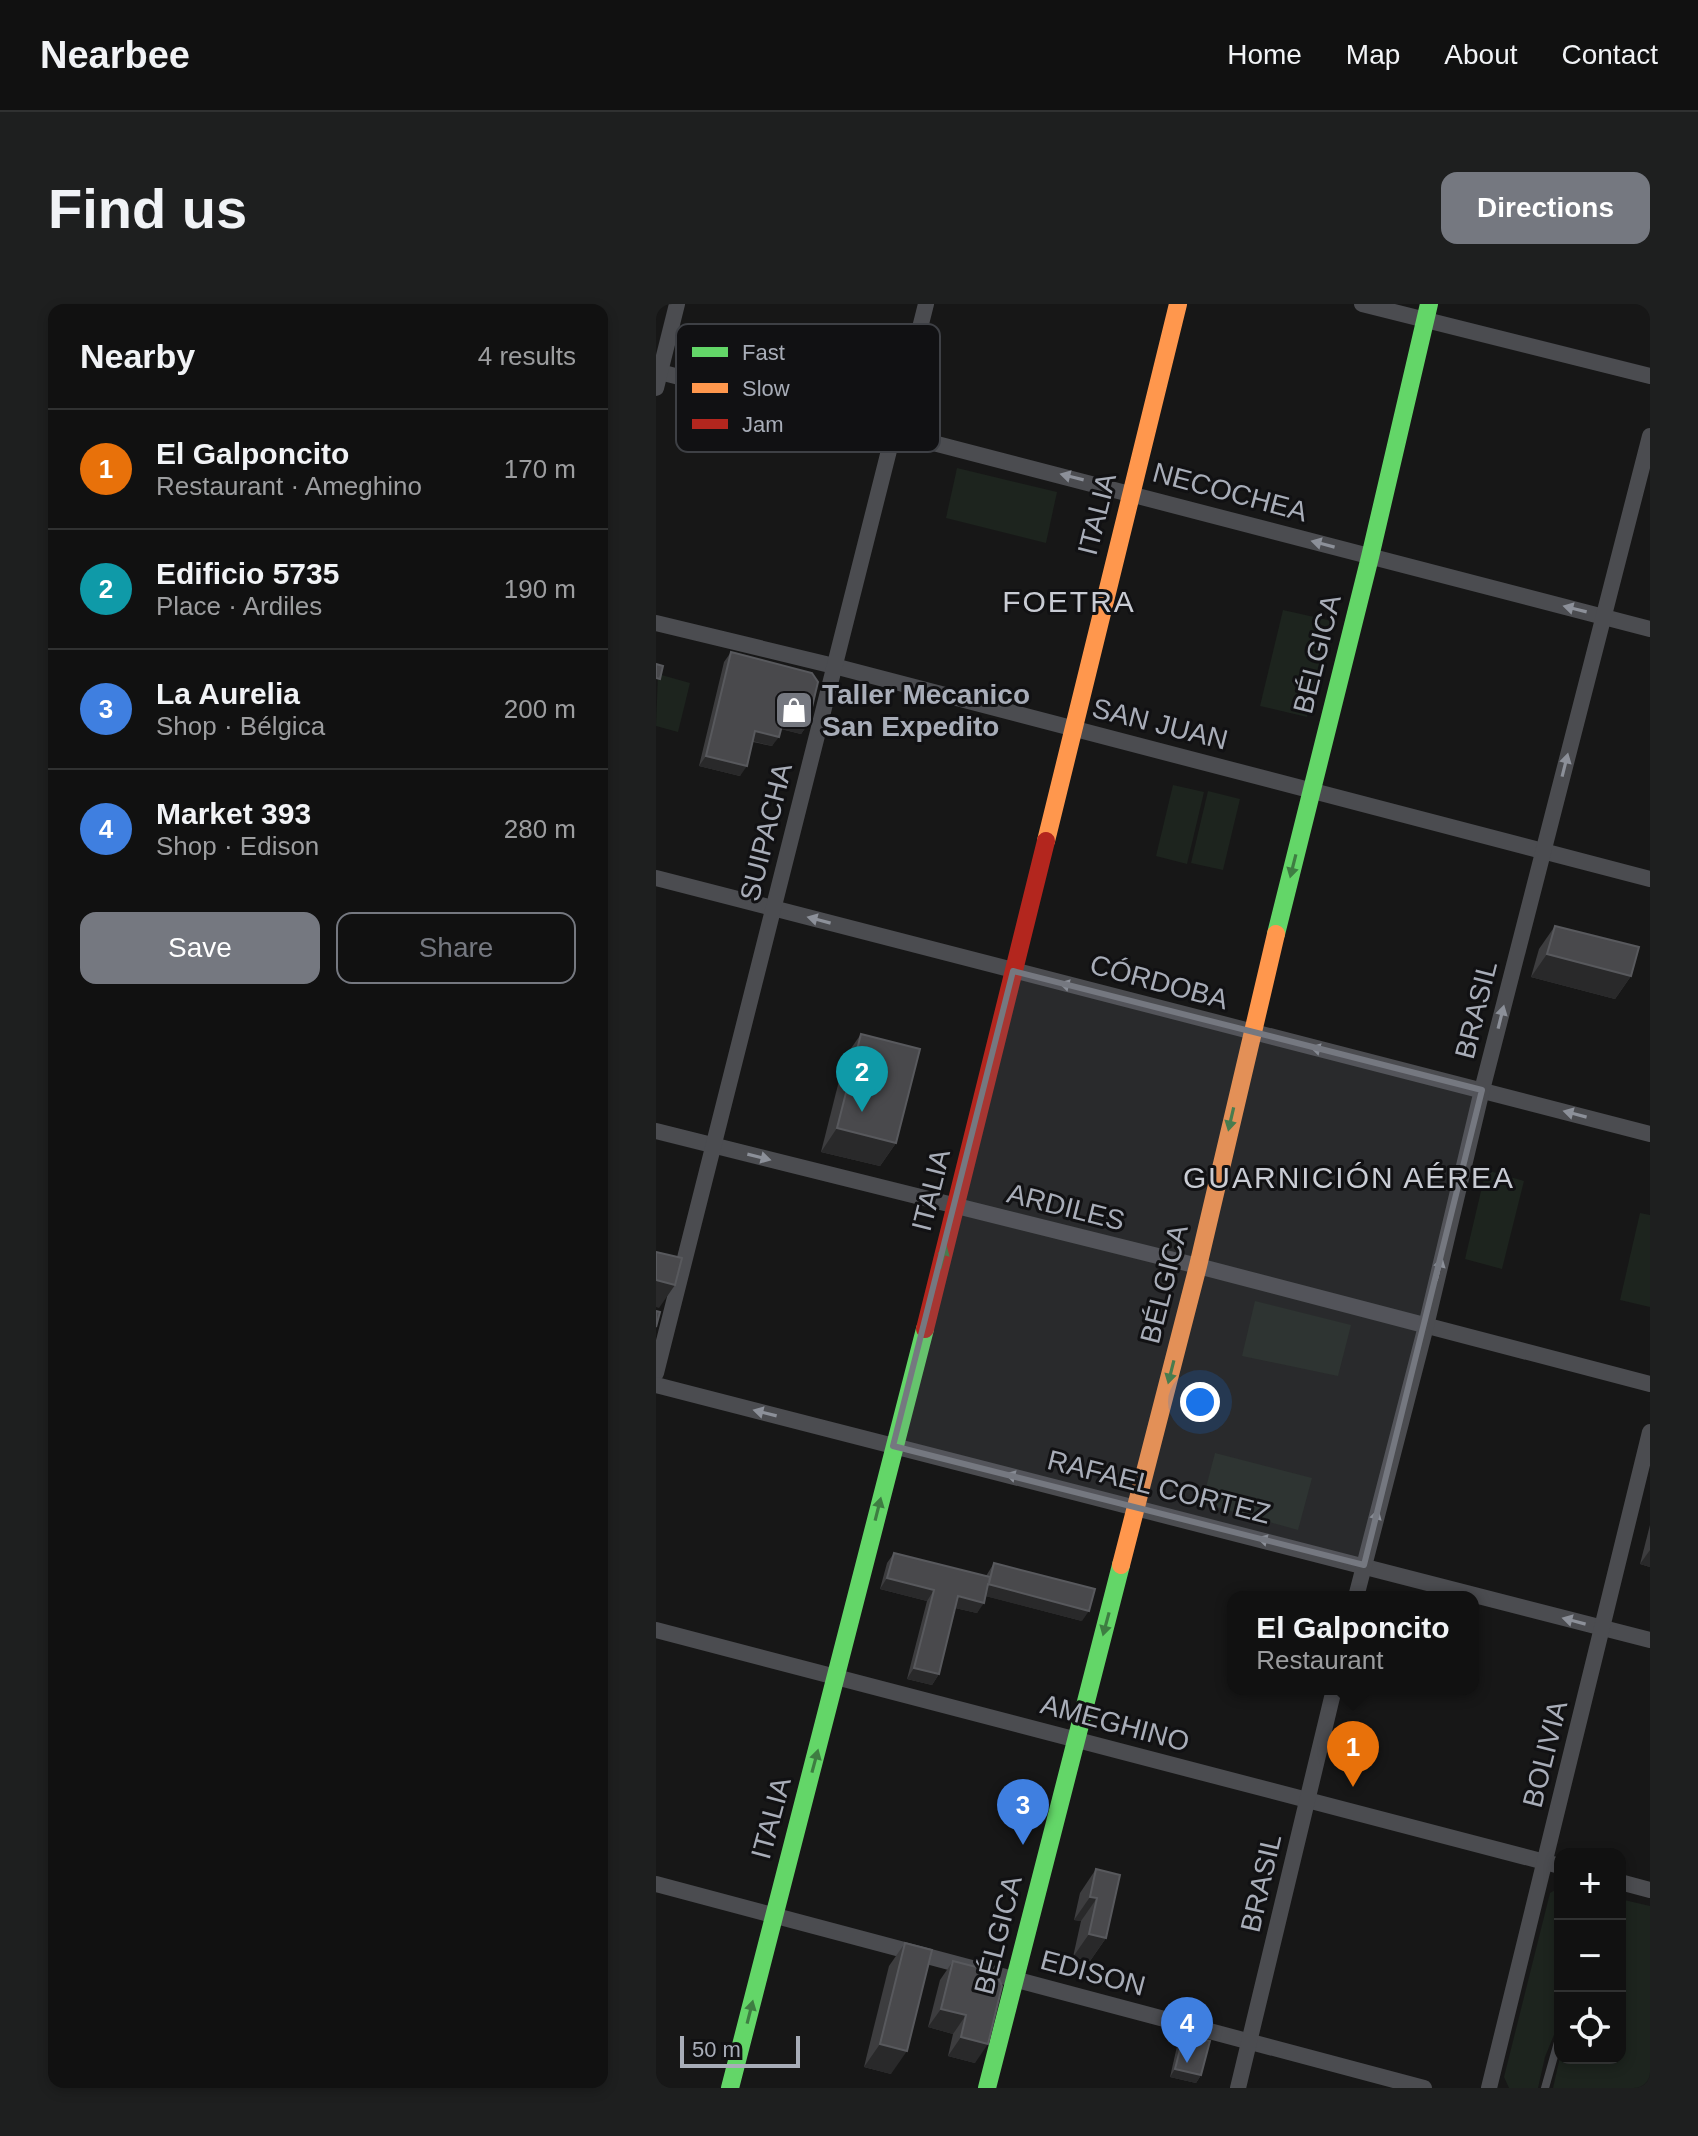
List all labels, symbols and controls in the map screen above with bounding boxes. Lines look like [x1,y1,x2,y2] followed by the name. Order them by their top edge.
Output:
[40,34,190,76] text: Nearbee
[1227,39,1302,70] text: Home
[1346,39,1400,70] text: Map
[1444,39,1518,70] text: About
[1562,39,1658,70] text: Contact
[1441,172,1650,244] button: Directions
[48,177,247,240] text: Find us
[676,324,940,452] legend
[80,337,195,375] text: Nearby
[742,340,785,365] text: Fast
[478,341,576,371] text: 4 results
[742,376,790,401] text: Slow
[742,412,784,437] text: Jam
[156,437,349,470] text: El Galponcito
[99,454,113,484] text: 1
[504,454,576,484] text: 170 m
[1149,456,1311,528] street label: NECOCHEA
[1072,469,1122,558] street label: ITALIA
[156,471,422,501] text: Restaurant · Ameghino
[1059,471,1084,483] one-way arrow
[1310,537,1334,550] one-way arrow
[156,557,339,590] text: Edificio 5735
[99,574,113,604] text: 2
[504,574,576,604] text: 190 m
[1002,585,1136,618] district label: FOETRA
[156,591,322,621] text: Place · Ardiles
[1287,591,1347,717] street label: BÉLGICA
[1562,602,1587,615] one-way arrow
[156,677,300,710] text: La Aurelia
[822,679,1030,742] place label: Taller Mecanico San Expedito
[773,689,815,731] shop icon: Taller Mecanico San Expedito
[1089,692,1231,756] street label: SAN JUAN
[99,694,113,724] text: 3
[504,694,576,724] text: 200 m
[156,711,325,741] text: Shop · Bélgica
[1559,752,1571,777] one-way arrow
[734,760,798,904] street label: SUIPACHA
[156,797,311,830] text: Market 393
[99,814,113,844] text: 4
[504,814,576,844] text: 280 m
[156,831,319,861] text: Shop · Edison
[1286,854,1298,879] one-way arrow
[80,912,320,984] button: Save
[336,912,576,984] button: Share
[806,914,831,926] one-way arrow
[1087,949,1232,1015] street label: CÓRDOBA
[1449,958,1503,1062] street label: BRASIL
[1058,979,1082,992] one-way arrow
[1496,1004,1508,1029] one-way arrow
[1310,1044,1335,1056] one-way arrow
[836,1046,888,1112] pin: 2
[1224,1106,1237,1131] one-way arrow
[1562,1107,1587,1119] one-way arrow
[906,1145,956,1234] street label: ITALIA
[746,1152,771,1164] one-way arrow
[1183,1161,1515,1194] district label: GUARNICIÓN AÉREA
[1004,1177,1128,1237] street label: ARDILES
[1134,1221,1194,1347] street label: BÉLGICA
[937,1244,949,1269] one-way arrow
[1433,1257,1446,1282] one-way arrow
[1165,1359,1177,1384] one-way arrow
[1180,1382,1220,1422] your location
[752,1406,777,1418] one-way arrow
[1044,1444,1274,1530] street label: RAFAEL CORTEZ
[1004,1471,1029,1483] one-way arrow
[872,1496,885,1521] one-way arrow
[1369,1509,1381,1534] one-way arrow
[1256,1534,1281,1547] one-way arrow
[1227,1591,1479,1695] popup
[1100,1611,1112,1636] one-way arrow
[1256,1611,1450,1644] text: El Galponcito
[1562,1614,1587,1626] one-way arrow
[1256,1645,1384,1675] text: Restaurant
[1037,1688,1193,1758] street label: AMEGHINO
[1517,1697,1573,1811] street label: BOLIVIA
[1327,1721,1379,1787] pin: 1
[810,1748,822,1773] one-way arrow
[745,1773,797,1862] street label: ITALIA
[997,1779,1049,1845] pin: 3
[1235,1831,1287,1935] street label: BRASIL
[1554,1848,1626,2064] map controls
[1554,1848,1626,1920] button: +
[968,1872,1028,1998] street label: BÉLGICA
[1554,1920,1626,1992] button: −
[1037,1944,1149,2002] street label: EDISON
[1554,1992,1626,2064] button: locate
[1161,1997,1213,2063] pin: 4
[744,2000,756,2025] one-way arrow
[680,2032,800,2068] scale bar
[692,2037,741,2062] text: 50 m

